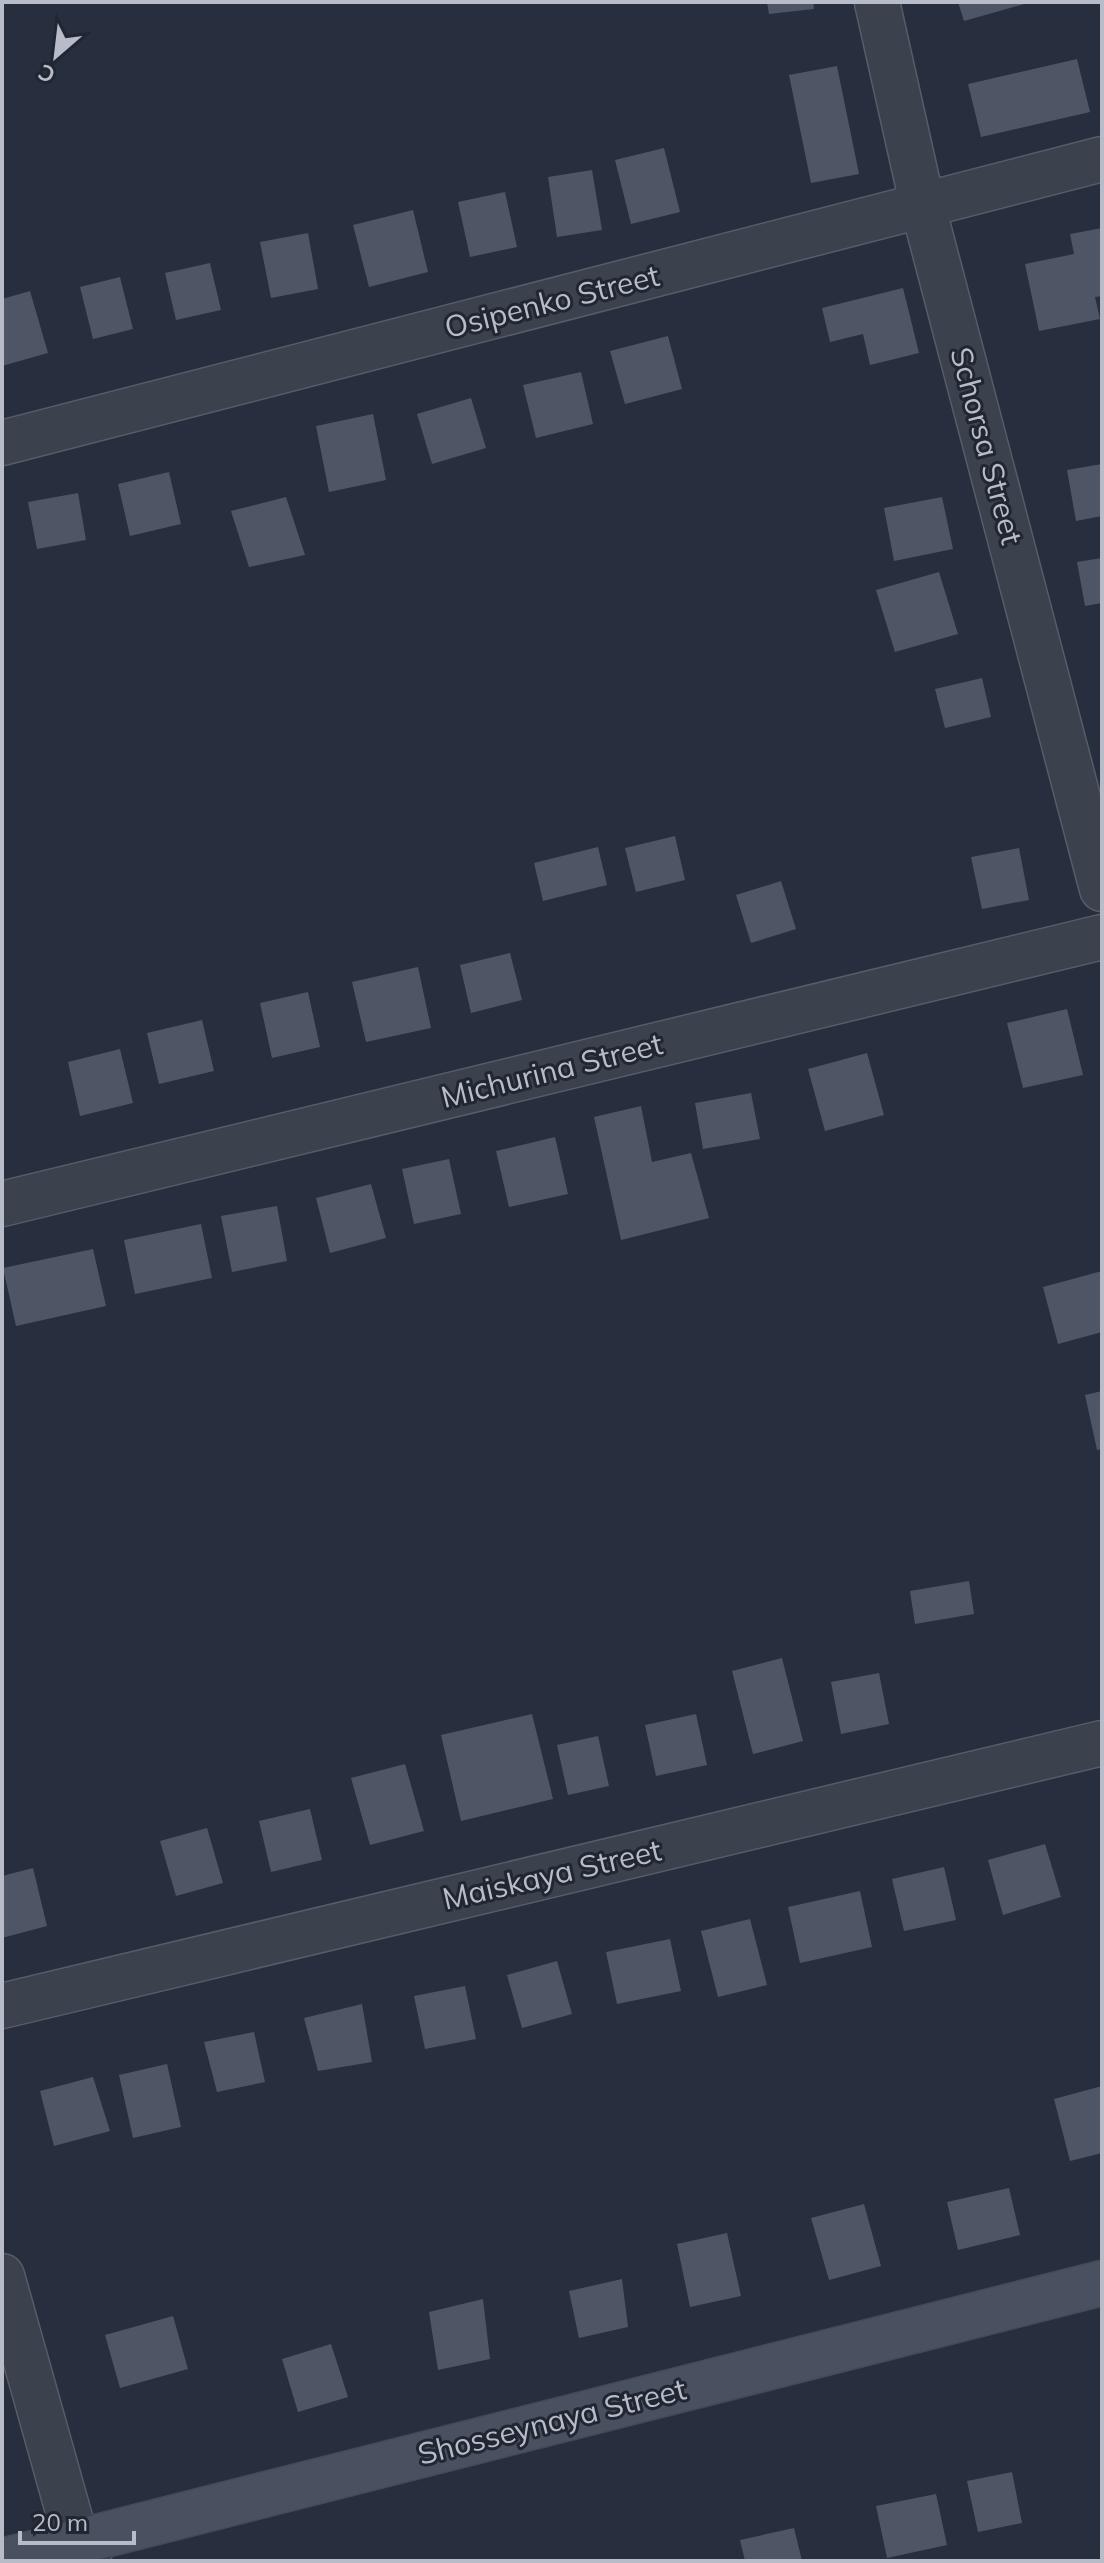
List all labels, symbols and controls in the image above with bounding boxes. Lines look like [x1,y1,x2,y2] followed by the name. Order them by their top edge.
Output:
[16,16,96,96] north arrow
[33,58,60,90] text: С
[440,256,663,346] street label: Osipenko Street
[942,343,1032,549] street label: Schorsa Street
[437,1024,666,1116] street label: Michurina Street
[439,1830,665,1918] street label: Maiskaya Street
[414,2369,690,2473] street label: Shosseynaya Street
[20,2495,134,2545] scale bar
[32,2507,88,2537] text: 20 m

